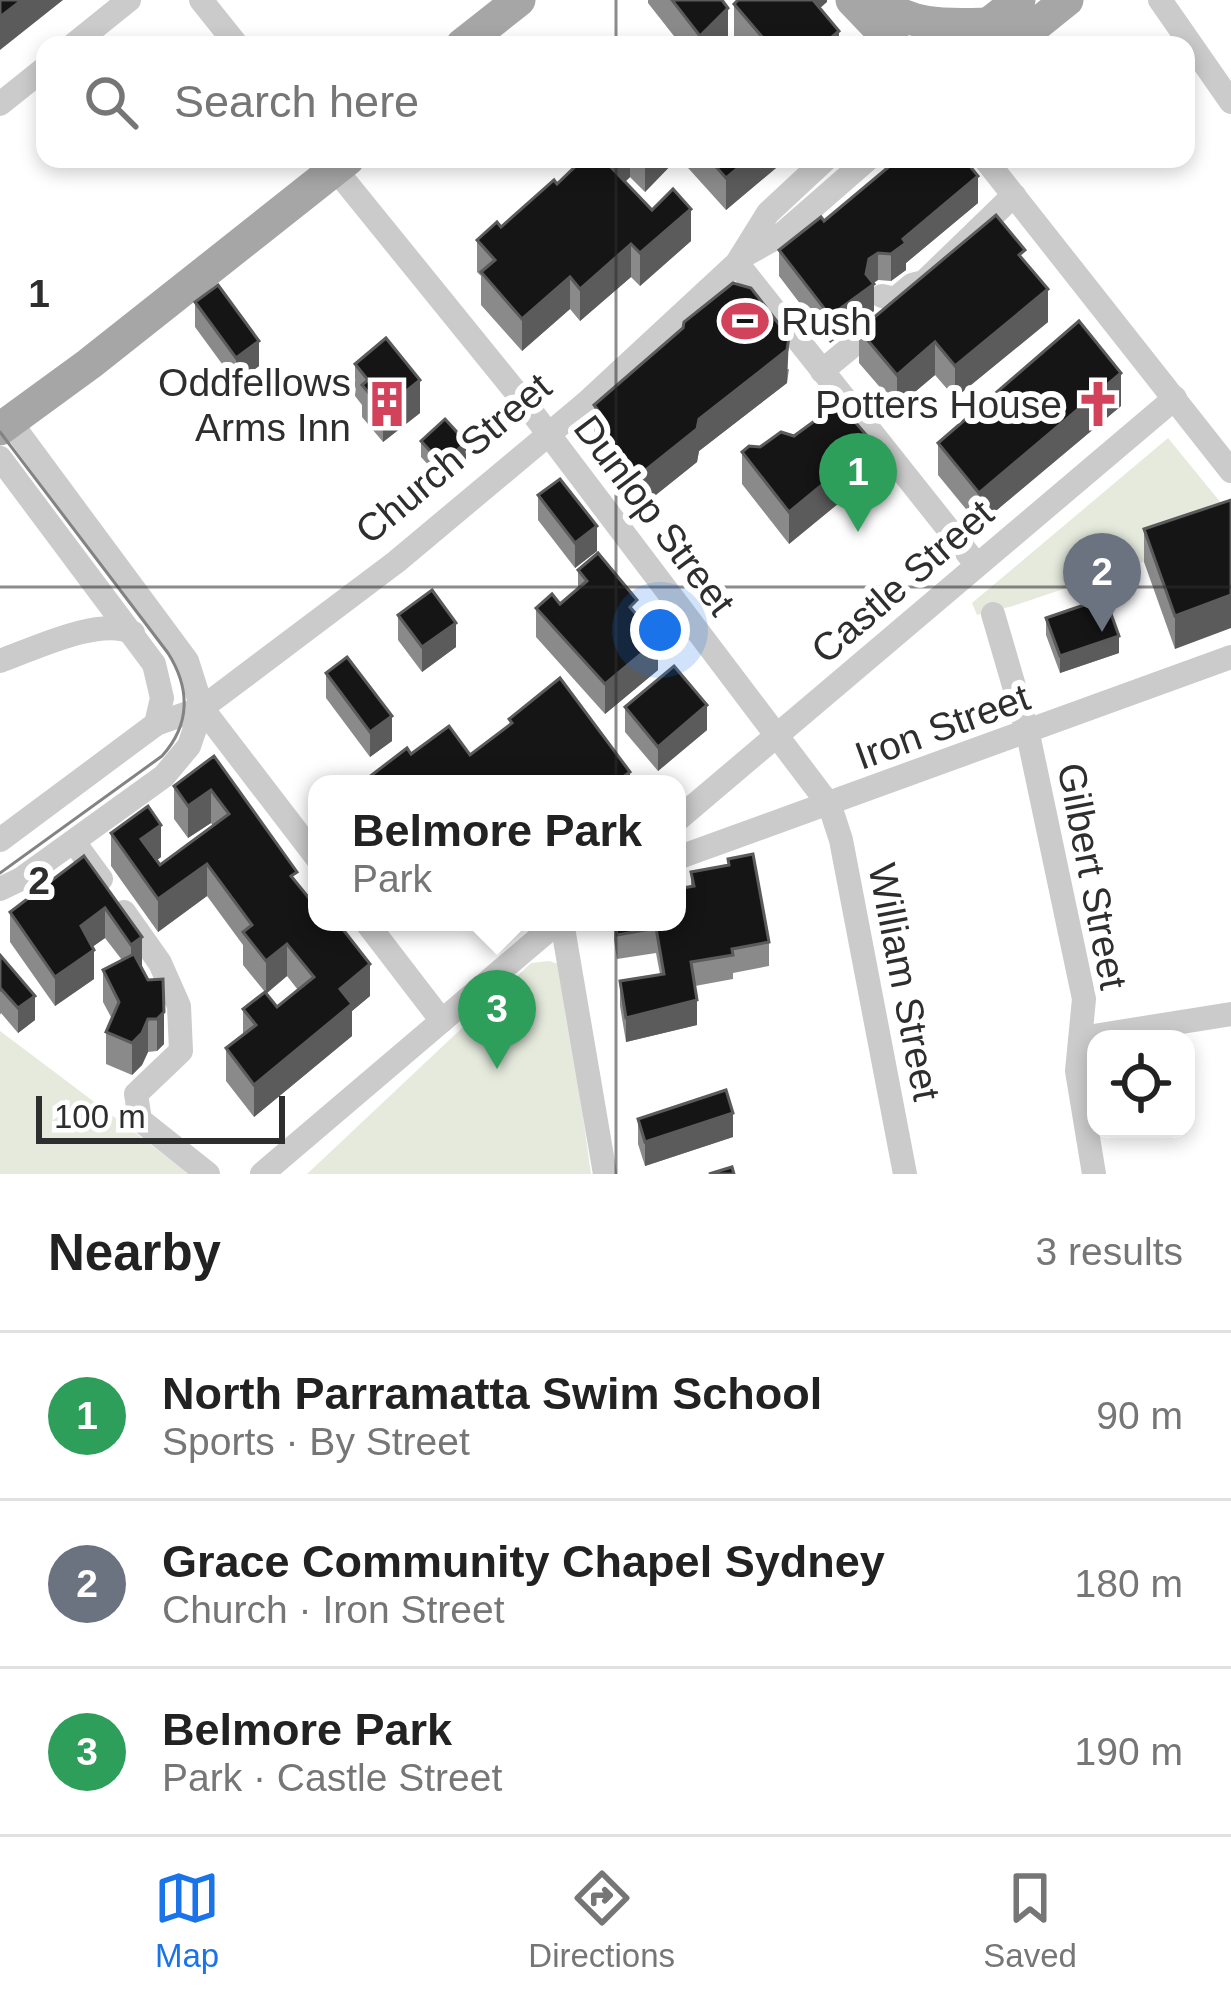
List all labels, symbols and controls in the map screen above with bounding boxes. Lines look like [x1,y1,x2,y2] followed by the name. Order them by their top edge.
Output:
[36,36,1195,168] search box
[78,69,144,135] icon: search
[174,76,419,127] text: Search here
[28,272,50,315] text: 1
[720,296,770,346] sports icon: Rush
[781,300,872,343] place label: Rush
[158,361,351,449] place label: Oddfellows Arms Inn
[347,364,559,552] street label: Church Street
[362,379,412,429] building icon: Oddfellows Arms Inn
[1073,379,1123,429] church icon: Potters House
[815,383,1062,426] place label: Potters House
[566,407,744,624] street label: Dunlop Street
[819,433,897,532] pin: 1
[803,491,1002,672] street label: Castle Street
[1063,533,1141,632] pin: 2
[630,600,690,660] your location
[849,675,1035,778] street label: Iron Street
[1049,759,1136,993] street label: Gilbert Street
[308,775,686,931] popup
[352,805,642,856] text: Belmore Park
[352,857,432,900] text: Park
[28,859,50,902] text: 2
[860,860,949,1104] street label: William Street
[458,970,536,1069] pin: 3
[1087,1030,1195,1138] map controls
[1087,1030,1195,1138] button: locate
[36,1090,285,1143] scale bar
[54,1098,146,1135] text: 100 m
[48,1224,221,1281] text: Nearby
[1036,1230,1183,1273] text: 3 results
[162,1368,822,1419] text: North Parramatta Swim School
[76,1394,98,1437] text: 1
[1096,1394,1183,1437] text: 90 m
[162,1420,470,1463] text: Sports · By Street
[162,1536,885,1587] text: Grace Community Chapel Sydney
[76,1562,98,1605] text: 2
[1075,1562,1183,1605] text: 180 m
[162,1588,504,1631] text: Church · Iron Street
[162,1704,452,1755] text: Belmore Park
[76,1730,98,1773] text: 3
[1075,1730,1183,1773] text: 190 m
[162,1756,502,1799] text: Park · Castle Street
[154,1865,220,1975] tab: Map
[528,1865,675,1975] tab: Directions
[983,1865,1077,1975] tab: Saved

